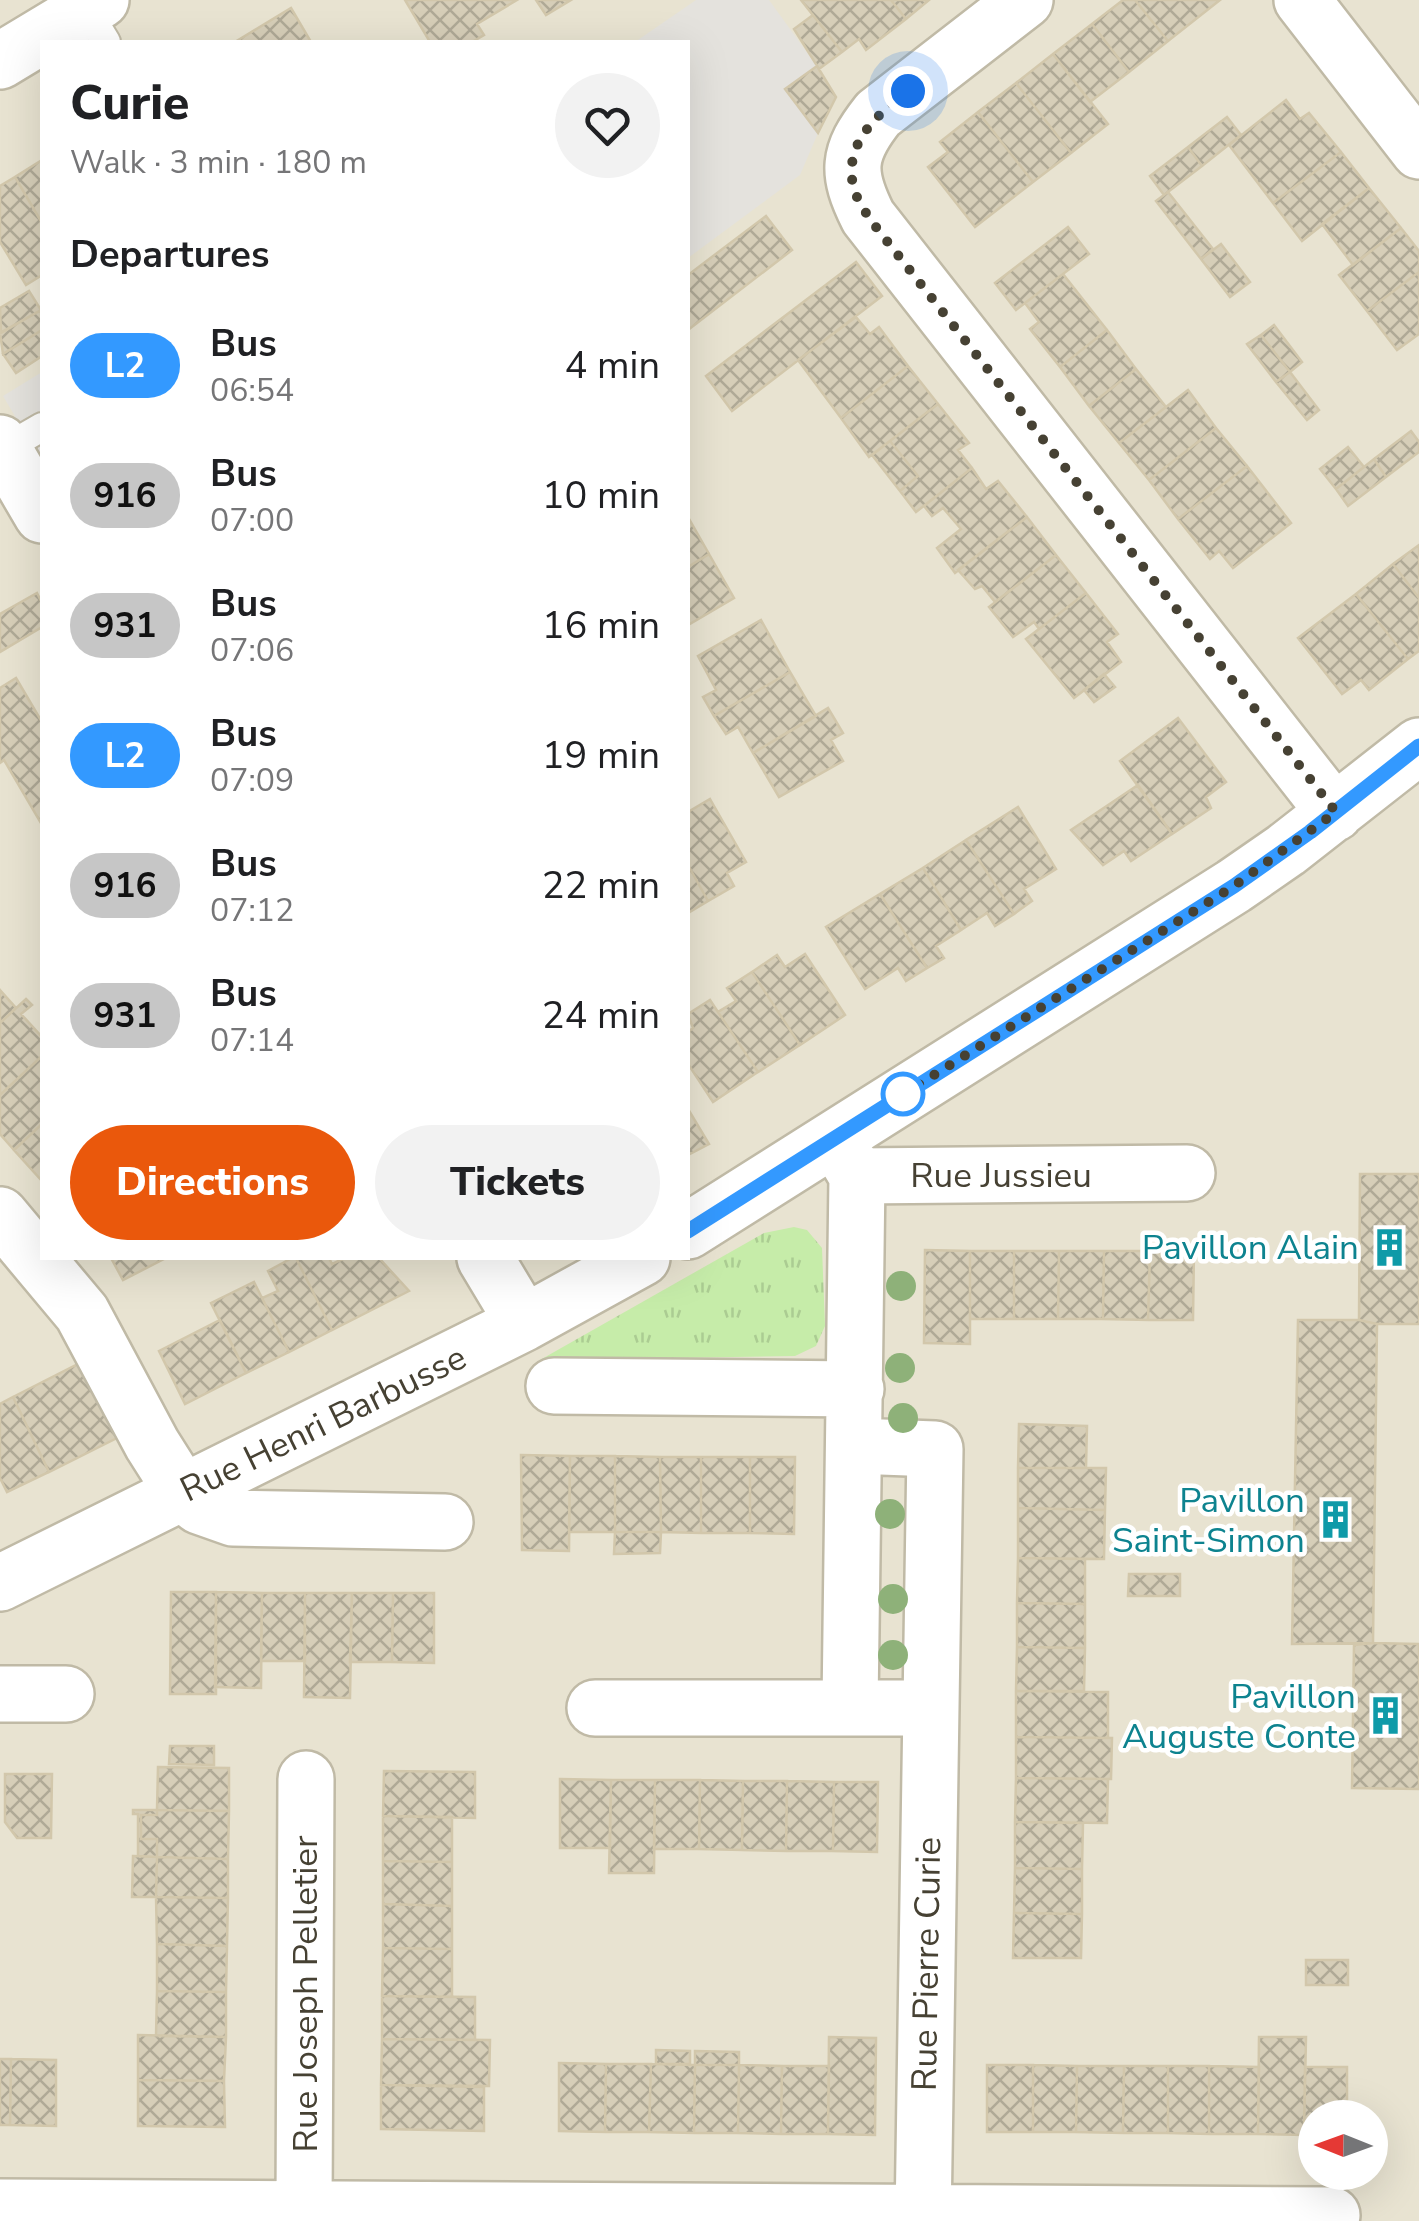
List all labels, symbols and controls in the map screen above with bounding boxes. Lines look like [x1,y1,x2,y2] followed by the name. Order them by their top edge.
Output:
[883,66,933,116] your location
[70,70,189,136] text: Curie
[555,73,660,178] button: heart
[70,141,367,184] text: Walk · 3 min · 180 m
[70,229,269,280] text: Departures
[210,318,277,369] text: Bus
[565,340,660,391] text: 4 min
[105,342,145,389] text: L2
[210,369,294,412] text: 06:54
[210,448,277,499] text: Bus
[542,470,660,521] text: 10 min
[93,472,157,519] text: 916
[210,499,294,542] text: 07:00
[210,578,277,629] text: Bus
[542,600,660,651] text: 16 min
[93,602,157,649] text: 931
[210,629,294,672] text: 07:06
[210,708,277,759] text: Bus
[542,730,660,781] text: 19 min
[105,732,145,779] text: L2
[210,759,294,802] text: 07:09
[210,838,277,889] text: Bus
[542,860,660,911] text: 22 min
[93,862,157,909] text: 916
[210,889,294,932] text: 07:12
[210,968,277,1019] text: Bus
[542,990,660,1041] text: 24 min
[93,992,157,1039] text: 931
[210,1019,294,1062] text: 07:14
[882,1073,924,1115] unlabelled marker
[70,1125,355,1240] button: Directions
[375,1125,660,1240] button: Tickets
[910,1152,1092,1199] street label: Rue Jussieu
[1142,1224,1359,1271] place label: Pavillon Alain
[1368,1226,1410,1268] building icon: Pavillon Alain
[172,1334,474,1513] street label: Rue Henri Barbusse
[1112,1477,1305,1564] place label: Pavillon Saint-Simon
[1314,1499,1356,1541] building icon: Pavillon Saint-Simon
[1122,1673,1356,1760] place label: Pavillon Auguste Conte
[1365,1695,1407,1737] building icon: Pavillon Auguste Conte
[282,1835,329,2152] street label: Rue Joseph Pelletier
[901,1837,952,2091] street label: Rue Pierre Curie
[1298,2100,1388,2190] north arrow
[1298,2100,1388,2190] map controls

